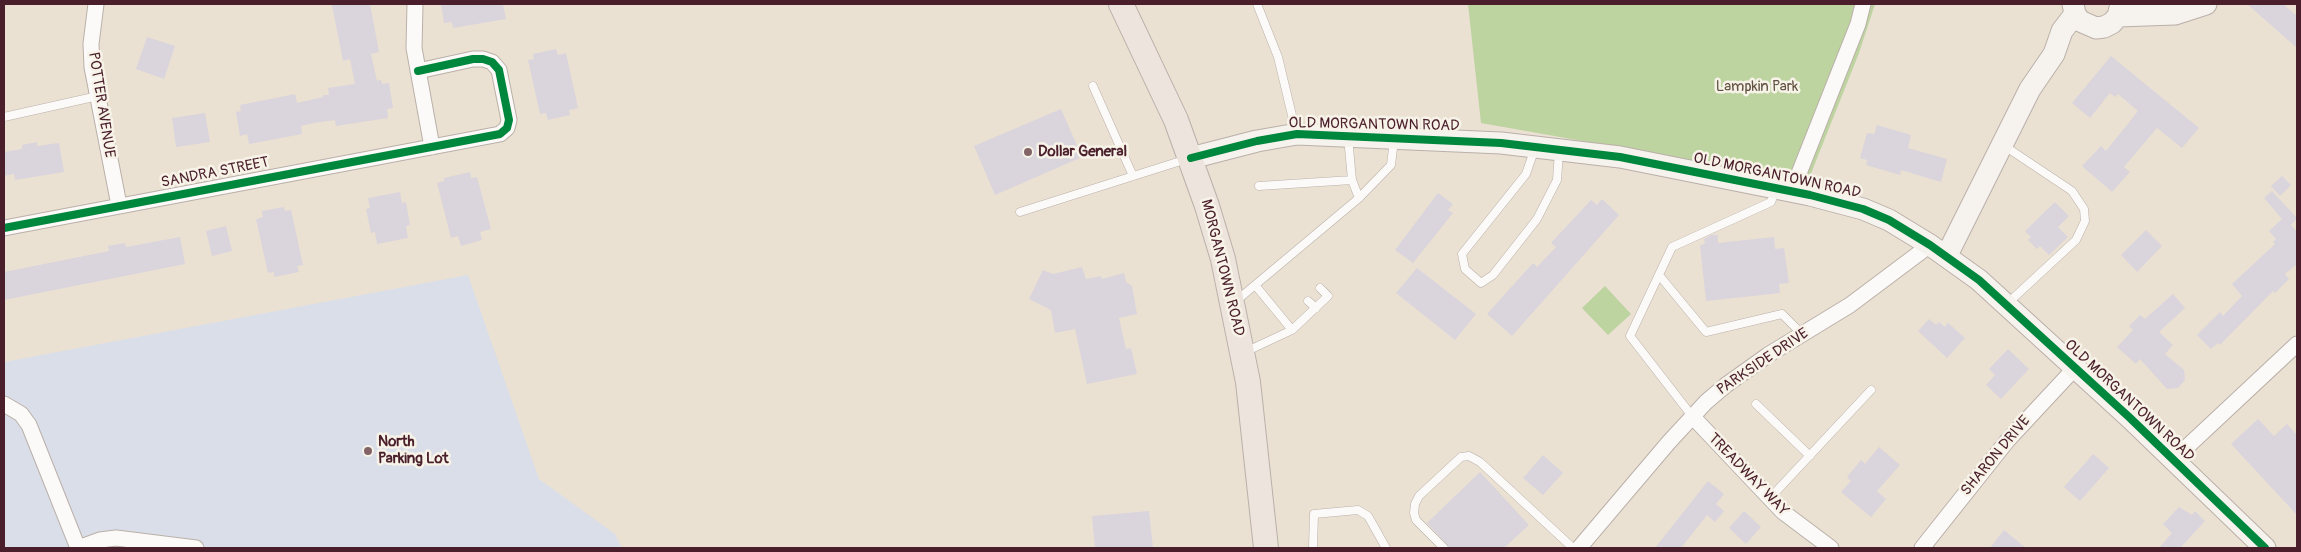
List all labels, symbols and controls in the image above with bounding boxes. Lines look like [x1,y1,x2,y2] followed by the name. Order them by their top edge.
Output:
[84,51,118,159] street label: POTTER AVENUE
[1716,78,1798,96] park label: Lampkin Park
[1288,115,1460,135] street label: OLD MORGANTOWN ROAD
[1038,143,1127,161] place label: Dollar General
[1022,146,1034,158] marker: Dollar General
[1692,149,1862,203] street label: OLD MORGANTOWN ROAD
[160,154,270,192] street label: SANDRA STREET
[1196,198,1248,338] street label: MORGANTOWN ROAD
[1714,325,1812,399] street label: PARKSIDE DRIVE
[2060,336,2198,466] street label: OLD MORGANTOWN ROAD
[1957,412,2035,500] street label: SHARON DRIVE
[1704,430,1792,520] street label: TREADWAY WAY
[378,433,449,468] place label: North Parking Lot
[362,445,374,457] marker: North Parking Lot

